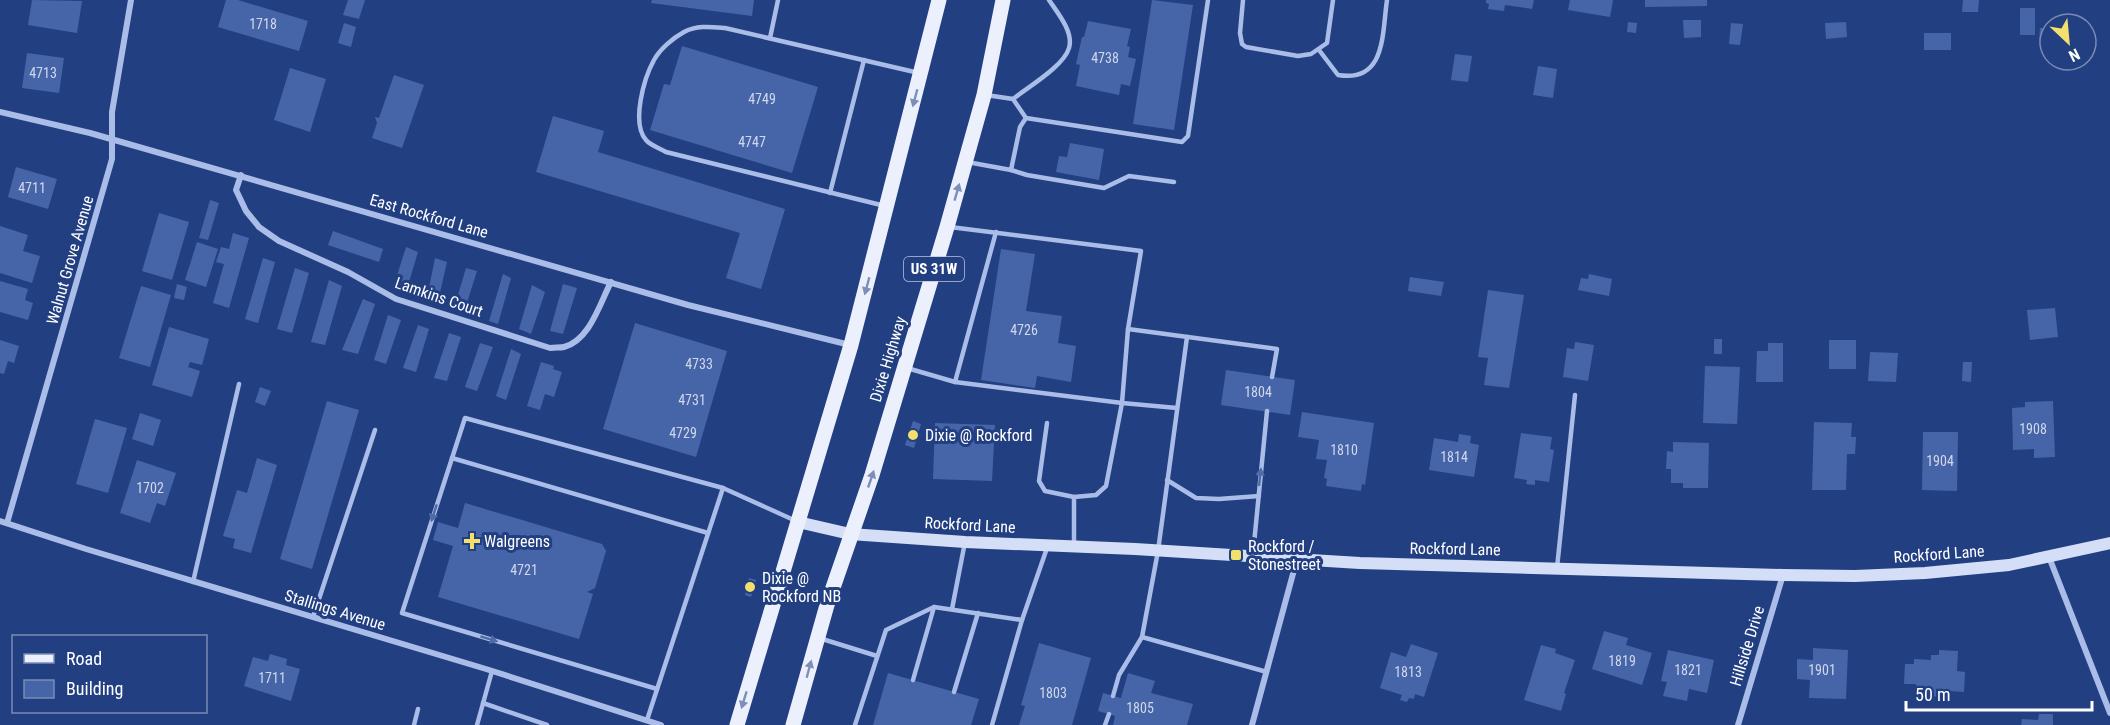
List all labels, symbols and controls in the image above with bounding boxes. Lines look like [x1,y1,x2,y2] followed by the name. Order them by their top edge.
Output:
[2038,12,2098,72] north arrow
[249,16,277,32] house number: 1718
[2066,44,2083,66] text: N
[1091,50,1119,66] house number: 4738
[29,65,57,81] house number: 4713
[910,88,920,107] one-way arrow
[748,91,776,107] house number: 4749
[738,134,766,150] house number: 4747
[18,180,46,196] house number: 4711
[953,183,962,201] one-way arrow
[368,190,490,242] street label: East Rockford Lane
[43,193,97,327] street label: Walnut Grove Avenue
[904,257,964,281] road number: US 31W
[393,273,486,321] street label: Lamkins Court
[861,277,871,296] one-way arrow
[866,314,910,404] street label: Dixie Highway
[1010,322,1038,338] house number: 4726
[685,356,713,372] house number: 4733
[1244,384,1272,400] house number: 1804
[678,392,706,408] house number: 4731
[2019,421,2047,437] house number: 1908
[669,425,697,441] house number: 4729
[925,426,1033,445] place label: Dixie @ Rockford
[906,428,920,442] marker: Dixie @ Rockford
[1330,442,1358,458] house number: 1810
[1440,449,1468,465] house number: 1814
[1926,453,1954,469] house number: 1904
[1255,468,1265,487] one-way arrow
[866,470,876,488] one-way arrow
[136,480,164,496] house number: 1702
[429,504,439,522] one-way arrow
[924,513,1016,537] street label: Rockford Lane
[484,532,550,551] place label: Walgreens
[465,534,479,548] marker: Walgreens
[1248,537,1321,574] place label: Rockford / Stonestreet
[1409,539,1501,559] street label: Rockford Lane
[1893,541,1985,567] street label: Rockford Lane
[1229,548,1243,562] marker: Rockford / Stonestreet
[510,562,538,578] house number: 4721
[762,569,841,606] place label: Dixie @ Rockford NB
[743,580,757,594] marker: Dixie @ Rockford NB
[282,586,388,634] street label: Stallings Avenue
[1726,604,1768,688] street label: Hillside Drive
[12,635,207,713] legend
[480,635,498,644] one-way arrow
[66,648,102,669] text: Road
[1608,653,1636,669] house number: 1819
[804,659,814,678] one-way arrow
[1674,662,1702,678] house number: 1821
[1808,662,1836,678] house number: 1901
[1394,664,1422,680] house number: 1813
[258,670,286,686] house number: 1711
[1906,674,2092,712] scale bar
[66,678,123,699] text: Building
[1915,684,1950,705] text: 50 m
[1039,685,1067,701] house number: 1803
[739,691,749,709] one-way arrow
[1126,700,1154,716] house number: 1805

